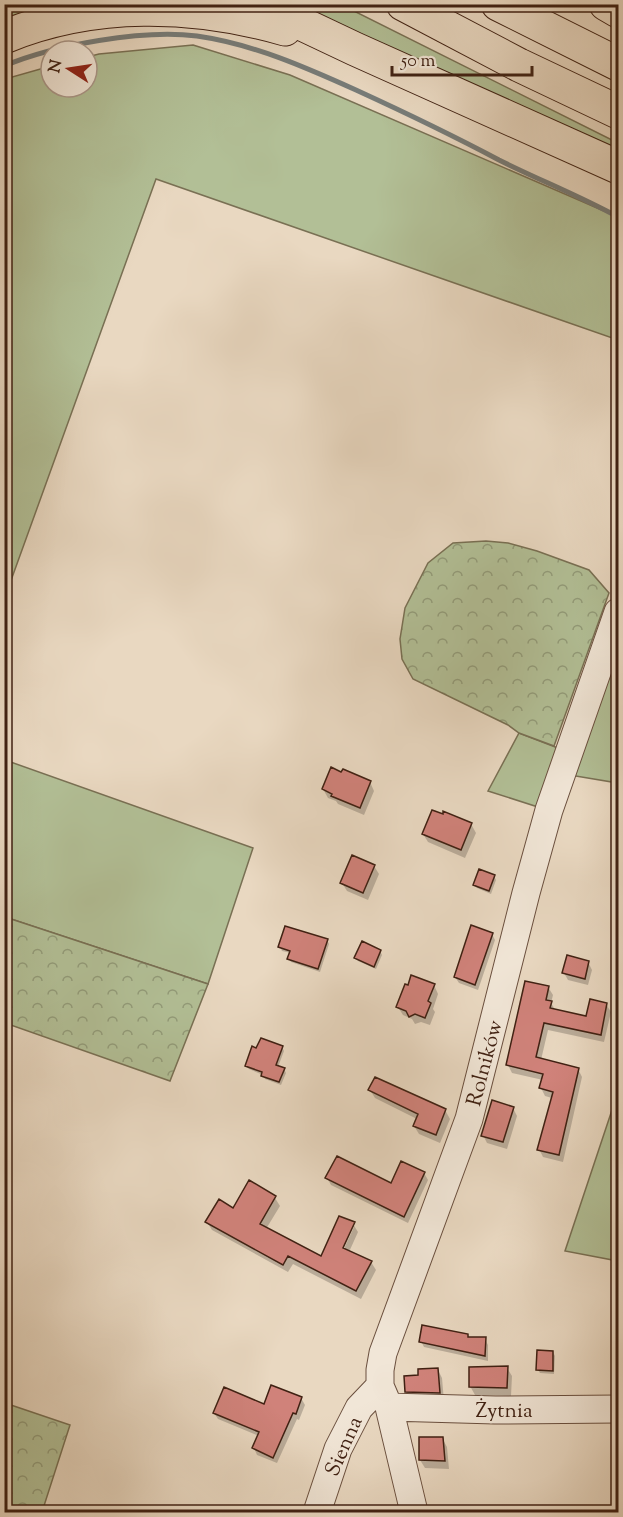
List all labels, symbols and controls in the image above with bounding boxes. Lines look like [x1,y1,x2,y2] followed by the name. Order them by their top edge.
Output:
[39,39,99,99] north arrow
[392,39,532,77] scale bar
[400,49,436,75] text: 50 m
[44,58,69,75] text: N
[460,1017,512,1110] street label: Rolników
[475,1397,533,1427] street label: Żytnia
[318,1412,371,1482] street label: Sienna

